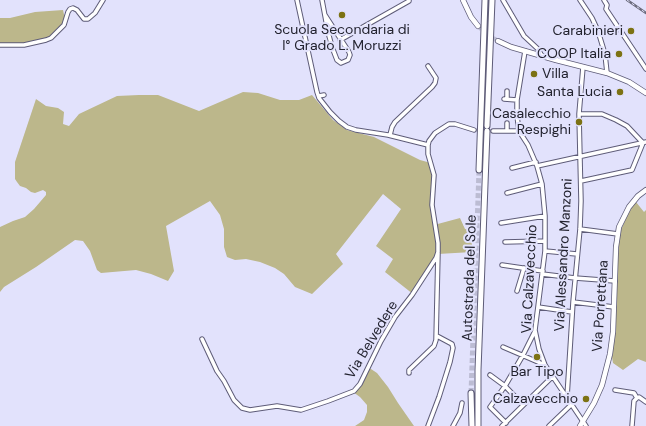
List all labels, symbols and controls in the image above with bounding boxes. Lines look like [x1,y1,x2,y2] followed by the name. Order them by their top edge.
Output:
[337,10,347,20] marker: Scuola Secondaria di I° Grado L. Moruzzi
[274,22,410,54] place label: Scuola Secondaria di I° Grado L. Moruzzi
[553,23,623,39] place label: Carabinieri
[626,26,636,36] marker: Carabinieri
[537,46,611,62] place label: COOP Italia
[614,49,624,59] marker: COOP Italia
[542,66,569,82] place label: Villa
[529,69,539,79] marker: Villa
[537,84,612,100] place label: Santa Lucia
[615,87,625,97] marker: Santa Lucia
[492,106,571,138] place label: Casalecchio Respighi
[574,117,584,127] marker: Casalecchio Respighi
[552,178,576,332] street label: Via Alessandro Manzoni
[459,214,481,342] street label: Autostrada del Sole
[519,224,541,334] street label: Via Calzavecchio
[589,259,613,353] street label: Via Porrettana
[342,298,402,382] street label: Via Belvedere
[532,352,542,362] marker: Bar Tipo
[510,364,564,380] place label: Bar Tipo
[493,391,578,407] place label: Calzavecchio
[581,394,591,404] marker: Calzavecchio

